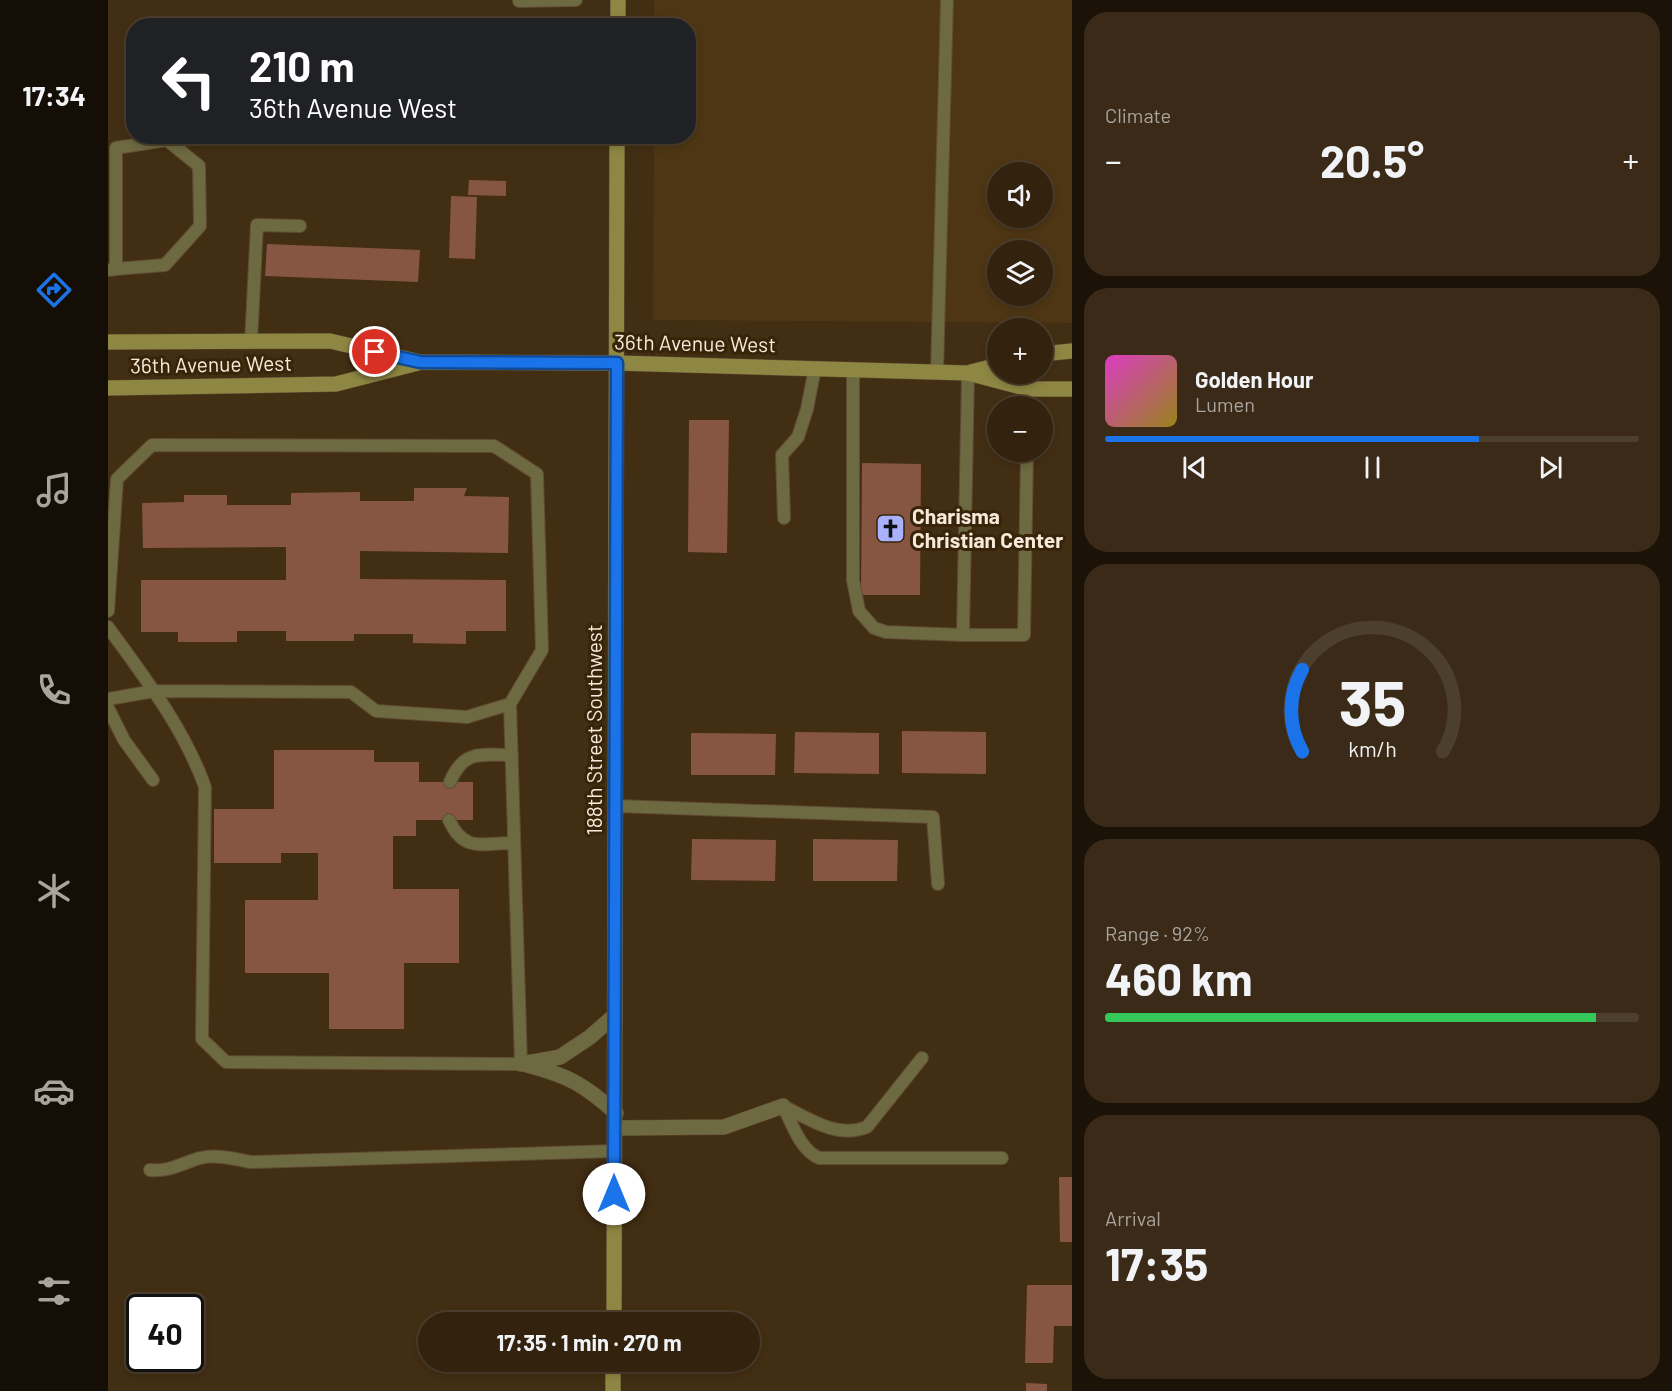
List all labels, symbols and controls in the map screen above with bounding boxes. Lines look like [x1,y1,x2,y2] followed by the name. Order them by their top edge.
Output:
[249,40,355,90] text: 210 m
[150,42,228,120] icon: left
[22,79,86,111] text: 17:34
[249,91,457,123] text: 36th Avenue West
[1105,103,1171,127] text: Climate
[1320,133,1424,187] text: 20.5°
[1105,140,1122,180] text: −
[1623,140,1639,180] text: +
[987,162,1053,462] map controls
[987,162,1053,228] button: sound
[987,240,1053,306] button: layers
[33,269,75,311] icon: directions
[987,318,1053,384] button: +
[349,326,400,377] pin
[614,329,776,356] street label: 36th Avenue West
[358,335,391,368] icon: arrive
[130,350,292,377] street label: 36th Avenue West
[1195,366,1313,392] text: Golden Hour
[1195,392,1255,416] text: Lumen
[987,396,1053,462] button: −
[1178,451,1211,484] icon: previous
[1356,451,1389,484] icon: pause
[1534,451,1567,484] icon: next
[33,469,75,511] icon: music
[912,503,1063,552] place label: Charisma Christian Center
[875,513,907,545] church icon: Charisma Christian Center
[581,624,606,836] street label: 188th Street Southwest
[1338,665,1406,739] text: 35
[33,669,75,711] icon: phone
[1348,737,1396,762] text: km/h
[33,870,75,912] icon: climate
[1105,921,1210,945] text: Range · 92%
[1105,951,1253,1005] text: 460 km
[33,1070,75,1112] icon: car
[582,1162,646,1226] position arrow
[1105,1206,1161,1230] text: Arrival
[1105,1236,1208,1290] text: 17:35
[33,1270,75,1312] icon: filters
[126,1294,204,1372] speed limit sign: 40
[496,1329,682,1355] text: 17:35 · 1 min · 270 m

